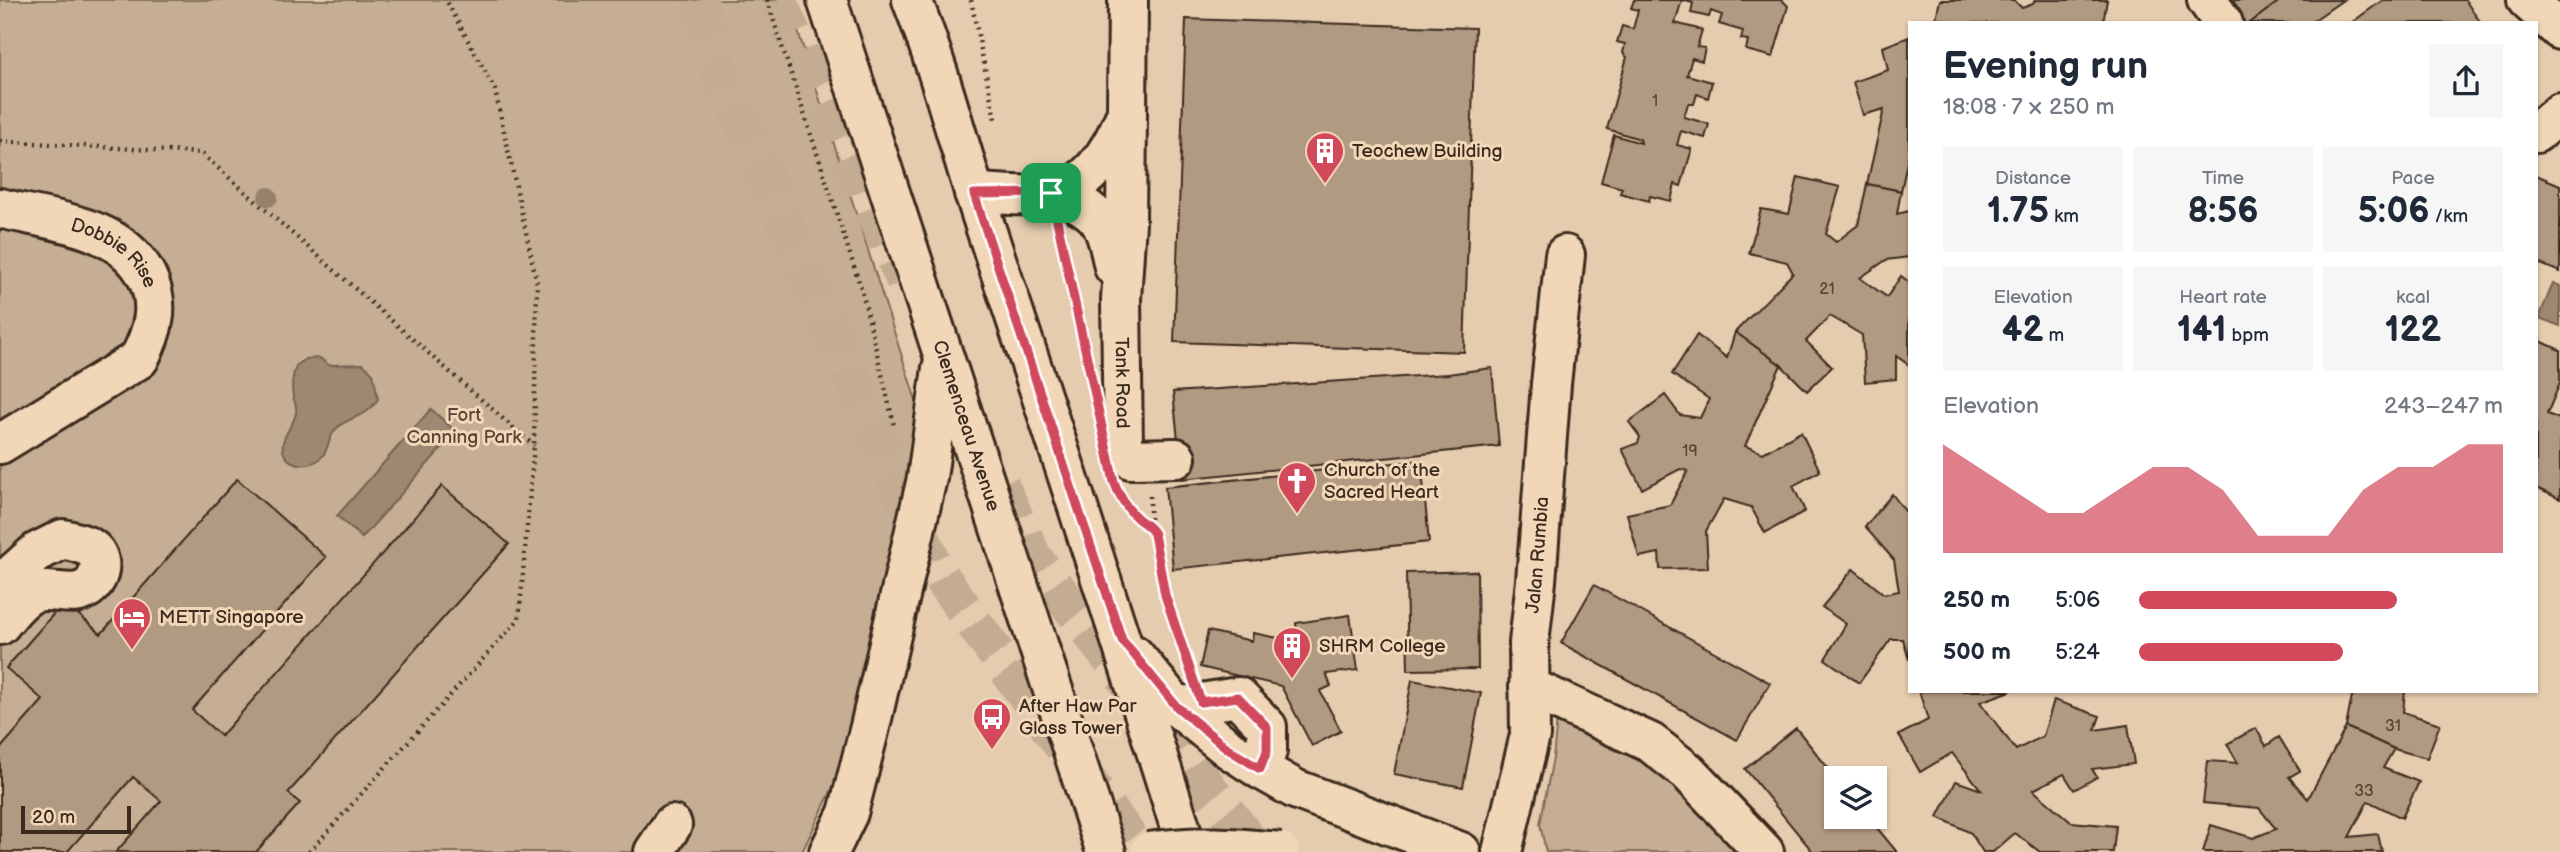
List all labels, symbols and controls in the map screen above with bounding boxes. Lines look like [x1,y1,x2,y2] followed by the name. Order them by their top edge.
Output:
[1943,44,2148,89] text: Evening run
[2429,44,2503,118] button: share
[1652,92,1658,111] house number: 1
[1943,93,2114,121] text: 18:08 · 7 × 250 m
[1304,130,1346,185] building icon: Teochew Building
[1352,140,1502,163] place label: Teochew Building
[1021,163,1081,223] pin
[1995,167,2071,190] text: Distance
[2202,167,2244,190] text: Time
[2391,167,2435,190] text: Pace
[1032,174,1070,212] icon: arrive
[1987,190,2049,233] text: 1.75
[2188,190,2258,233] text: 8:56
[2358,190,2429,233] text: 5:06
[2049,205,2079,228] text: km
[2429,205,2468,228] text: /km
[68,213,162,291] street label: Dobbie Rise
[1819,280,1835,299] house number: 21
[1993,286,2073,309] text: Elevation
[2179,286,2267,309] text: Heart rate
[2396,286,2430,309] text: kcal
[2002,309,2043,352] text: 42
[2177,309,2226,352] text: 141
[2385,309,2441,352] text: 122
[2043,324,2064,347] text: m
[2226,324,2269,347] text: bpm
[928,337,1005,514] street label: Clemenceau Avenue
[1110,337,1134,429] street label: Tank Road
[1943,392,2039,420] text: Elevation
[2384,392,2503,420] text: 243–247 m
[406,404,522,449] park label: Fort Canning Park
[1682,442,1698,461] house number: 19
[1324,459,1440,504] place label: Church of the Sacred Heart
[1276,460,1318,515] church icon: Church of the Sacred Heart
[1521,496,1554,614] street label: Jalan Rumbia
[1943,586,2010,614] text: 250 m
[2055,586,2100,614] text: 5:06
[111,596,153,651] hotel icon: METT Singapore
[159,606,303,629] place label: METT Singapore
[1271,625,1313,680] building icon: SHRM College
[1319,635,1446,658] place label: SHRM College
[1943,638,2011,666] text: 500 m
[2055,638,2100,666] text: 5:24
[1019,695,1137,740] place label: After Haw Par Glass Tower
[971,696,1013,751] bus stop icon: After Haw Par Glass Tower
[2385,717,2401,736] house number: 31
[1824,766,1887,829] map controls
[1824,766,1887,829] button: layers
[2354,782,2374,801] house number: 33
[21,803,131,835] scale bar
[32,806,75,829] text: 20 m

